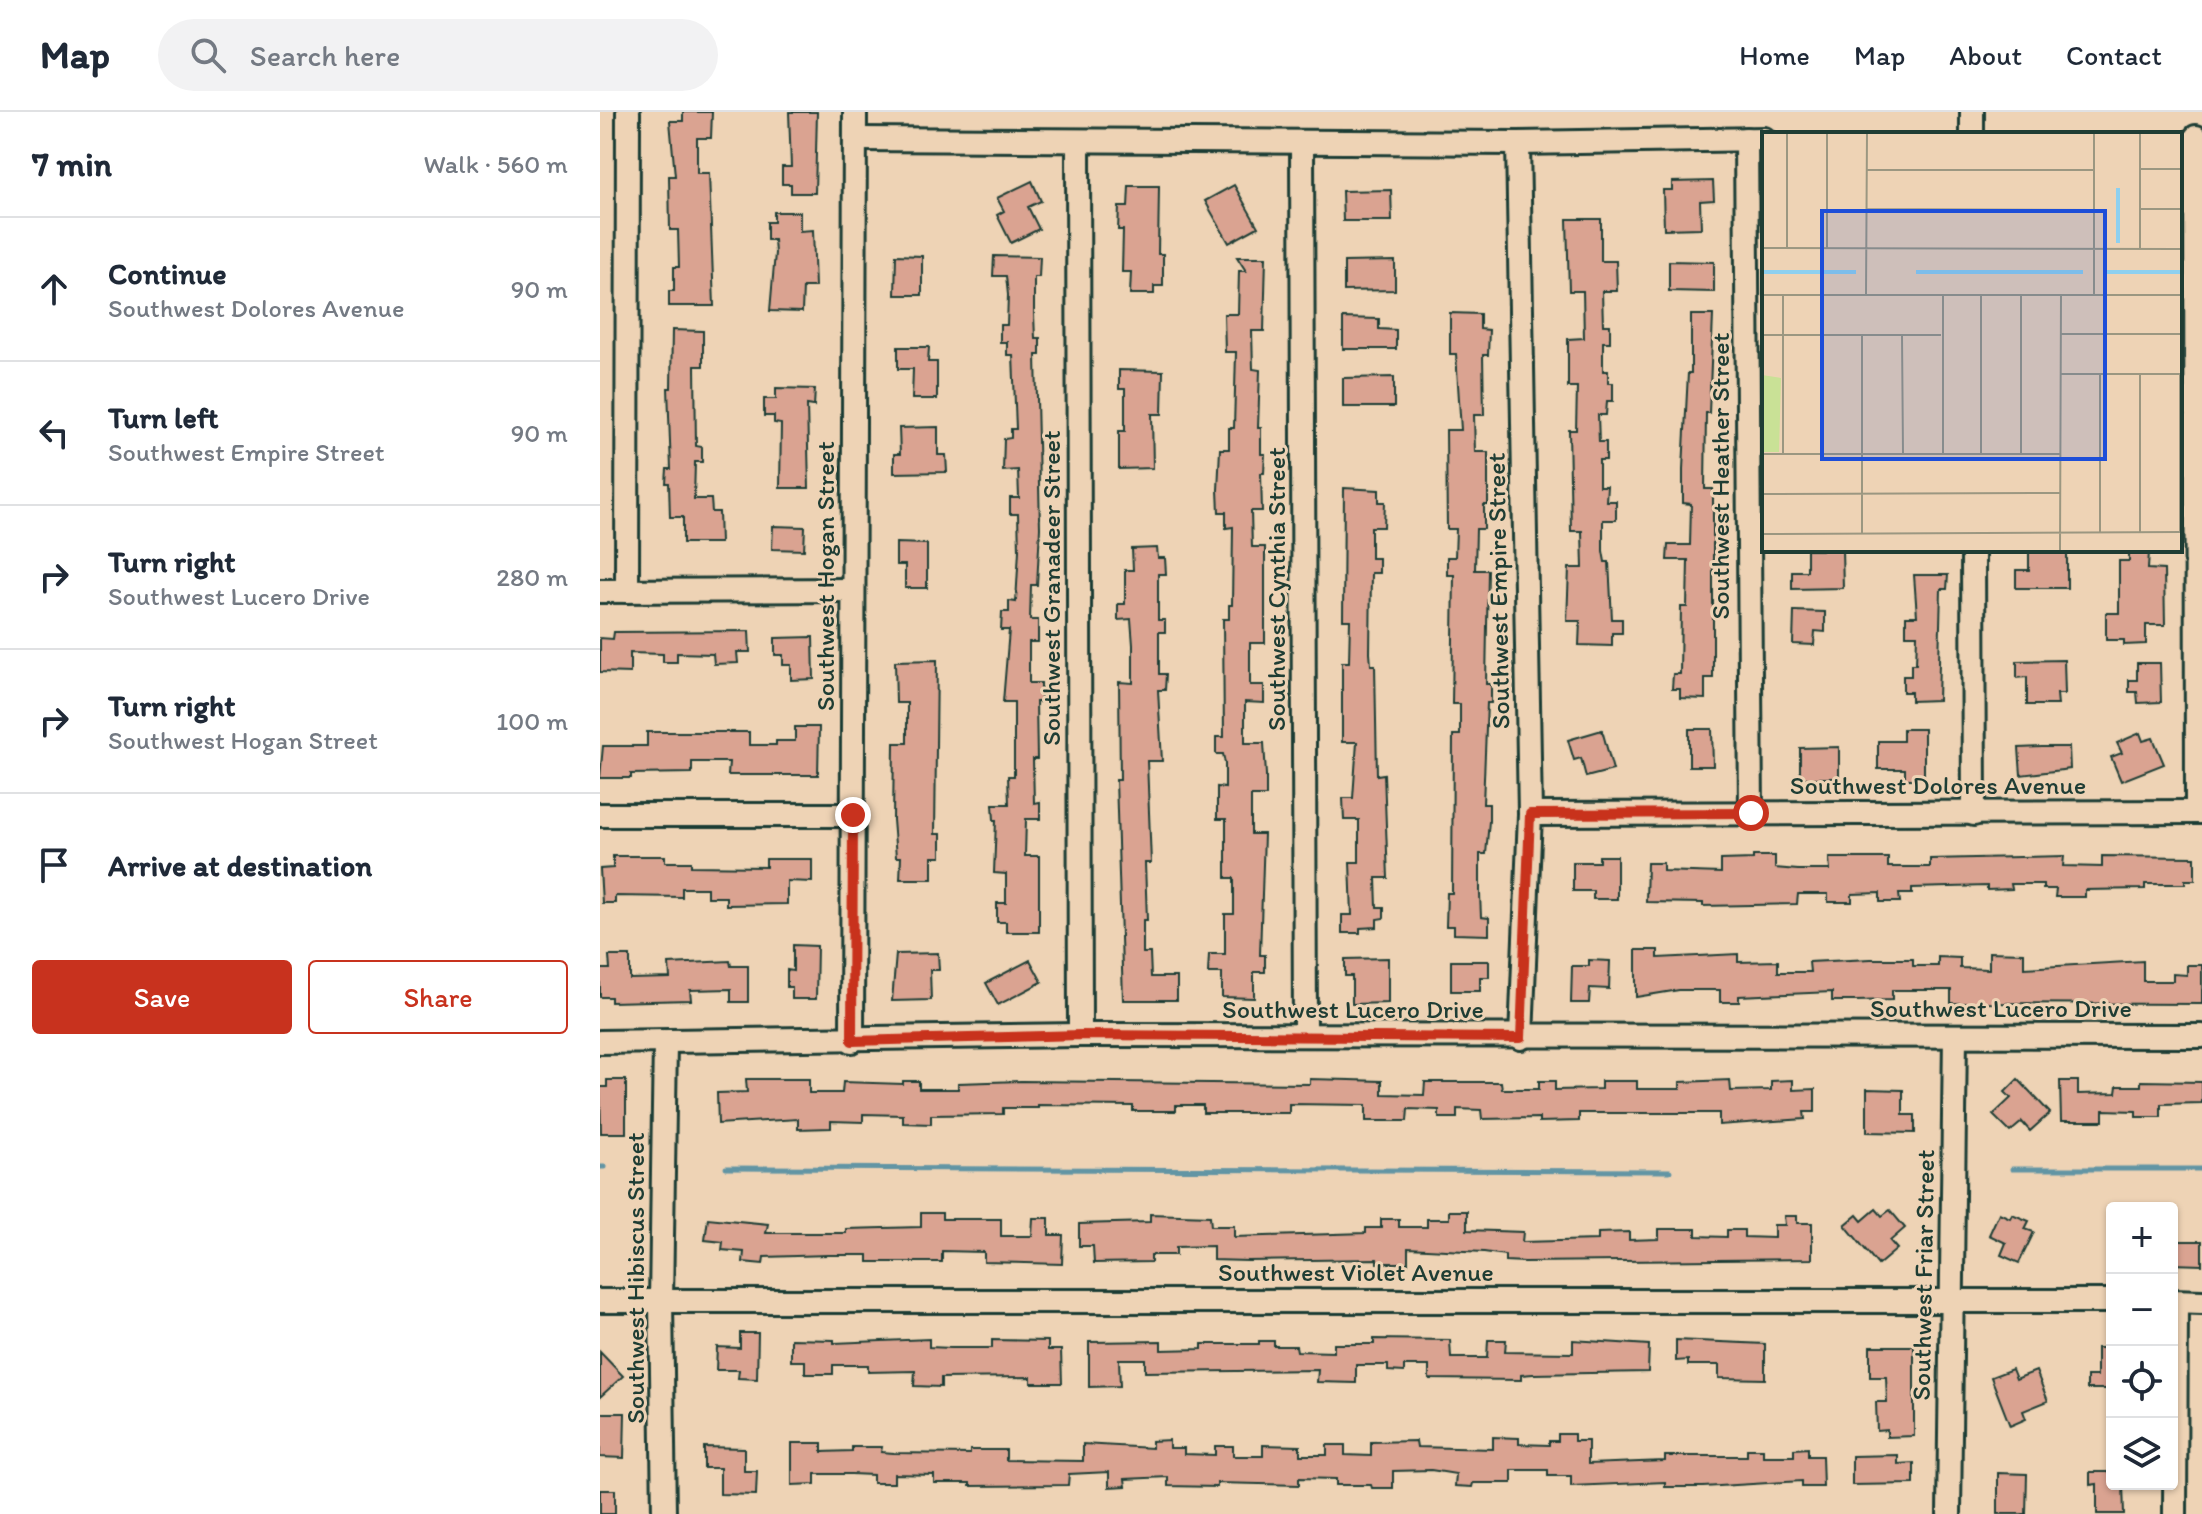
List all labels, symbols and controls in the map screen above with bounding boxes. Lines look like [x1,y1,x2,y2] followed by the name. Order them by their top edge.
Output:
[158,19,718,91] search box
[40,32,110,78] text: Map
[186,33,230,77] icon: search
[250,37,400,74] text: Search here
[1739,38,1810,72] text: Home
[1854,38,1905,72] text: Map
[1949,38,2022,72] text: About
[2066,38,2162,72] text: Contact
[1762,132,2182,552] inset map
[32,144,112,185] text: 7 min
[423,148,568,180] text: Walk · 560 m
[108,255,227,292] text: Continue
[32,267,76,311] icon: ahead
[511,273,568,305] text: 90 m
[108,292,404,324] text: Southwest Dolores Avenue
[1704,332,1736,619] street label: Southwest Heather Street
[108,399,219,436] text: Turn left
[32,411,76,455] icon: left
[511,417,568,449] text: 90 m
[1035,430,1067,746] street label: Southwest Granadeer Street
[108,436,385,468] text: Southwest Empire Street
[809,441,841,711] street label: Southwest Hogan Street
[1260,447,1292,731] street label: Southwest Cynthia Street
[1480,452,1516,730] street label: Southwest Empire Street
[108,543,236,580] text: Turn right
[32,555,76,599] icon: right
[496,561,568,593] text: 280 m
[108,580,370,612] text: Southwest Lucero Drive
[108,687,236,724] text: Turn right
[32,699,76,743] icon: right
[496,705,568,737] text: 100 m
[108,724,378,756] text: Southwest Hogan Street
[1790,769,2086,801] street label: Southwest Dolores Avenue
[1733,795,1769,831] route start
[835,797,871,833] route end
[32,843,76,887] icon: arrive
[108,847,372,884] text: Arrive at destination
[32,960,292,1034] button: Save
[308,960,568,1034] button: Share
[1870,992,2132,1024] street label: Southwest Lucero Drive
[1222,993,1484,1025] street label: Southwest Lucero Drive
[619,1132,651,1424] street label: Southwest Hibiscus Street
[1905,1149,1941,1401] street label: Southwest Friar Street
[2106,1202,2178,1490] map controls
[2106,1202,2178,1274] button: +
[1218,1256,1494,1288] street label: Southwest Violet Avenue
[2106,1274,2178,1346] button: −
[2106,1346,2178,1418] button: locate
[2106,1418,2178,1490] button: layers

